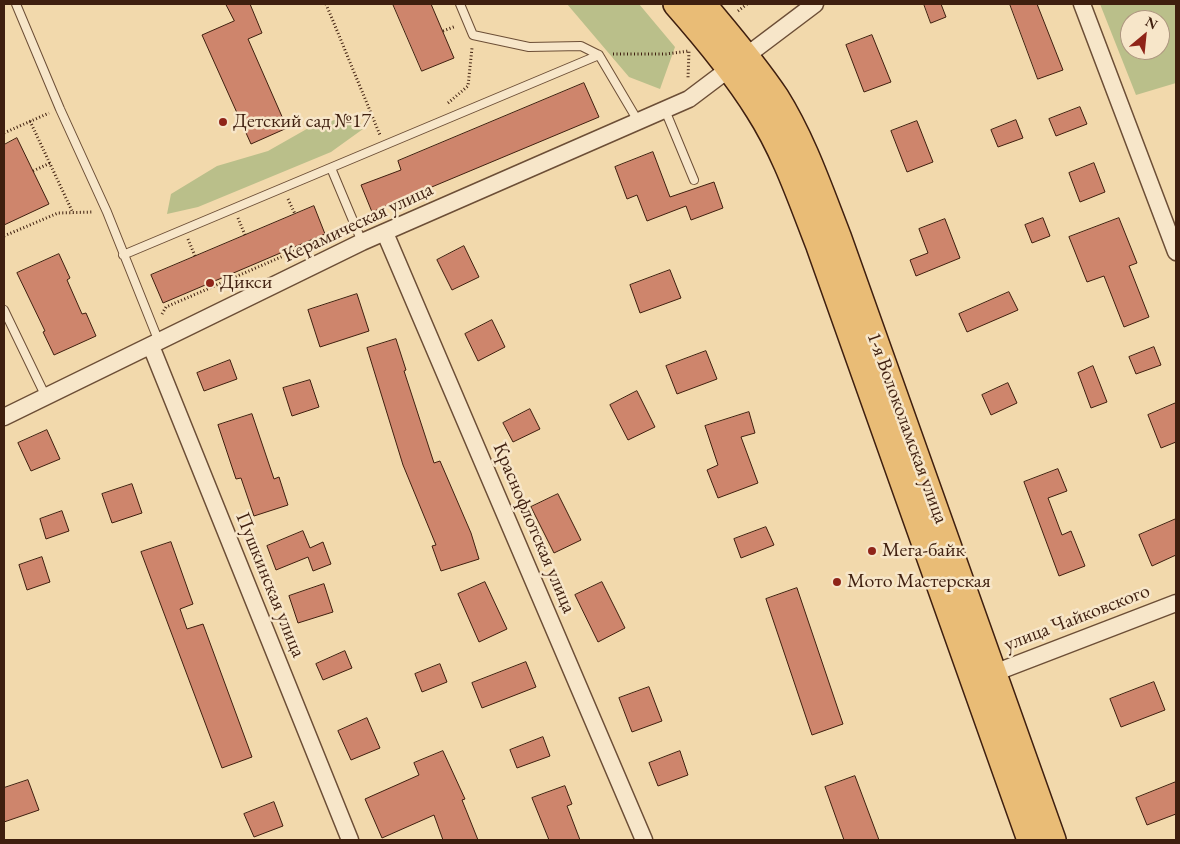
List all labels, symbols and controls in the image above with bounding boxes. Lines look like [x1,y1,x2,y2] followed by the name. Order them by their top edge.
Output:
[1120,10,1170,60] north arrow
[1142,12,1161,33] text: N
[233,110,371,134] place label: Детский сад №17
[217,116,229,128] marker: Детский сад №17
[279,178,437,268] street label: Керамическая улица
[220,271,272,295] place label: Дикси
[204,277,216,289] marker: Дикси
[861,329,953,527] street label: 1-я Волоколамская улица
[487,439,581,617] street label: Краснофлотская улица
[230,509,310,661] street label: Пушкинская улица
[882,539,965,563] place label: Мега-байк
[866,545,878,557] marker: Мега-байк
[847,570,991,594] place label: Мото Мастерская
[831,576,843,588] marker: Мото Мастерская
[1001,579,1153,657] street label: улица Чайковского

